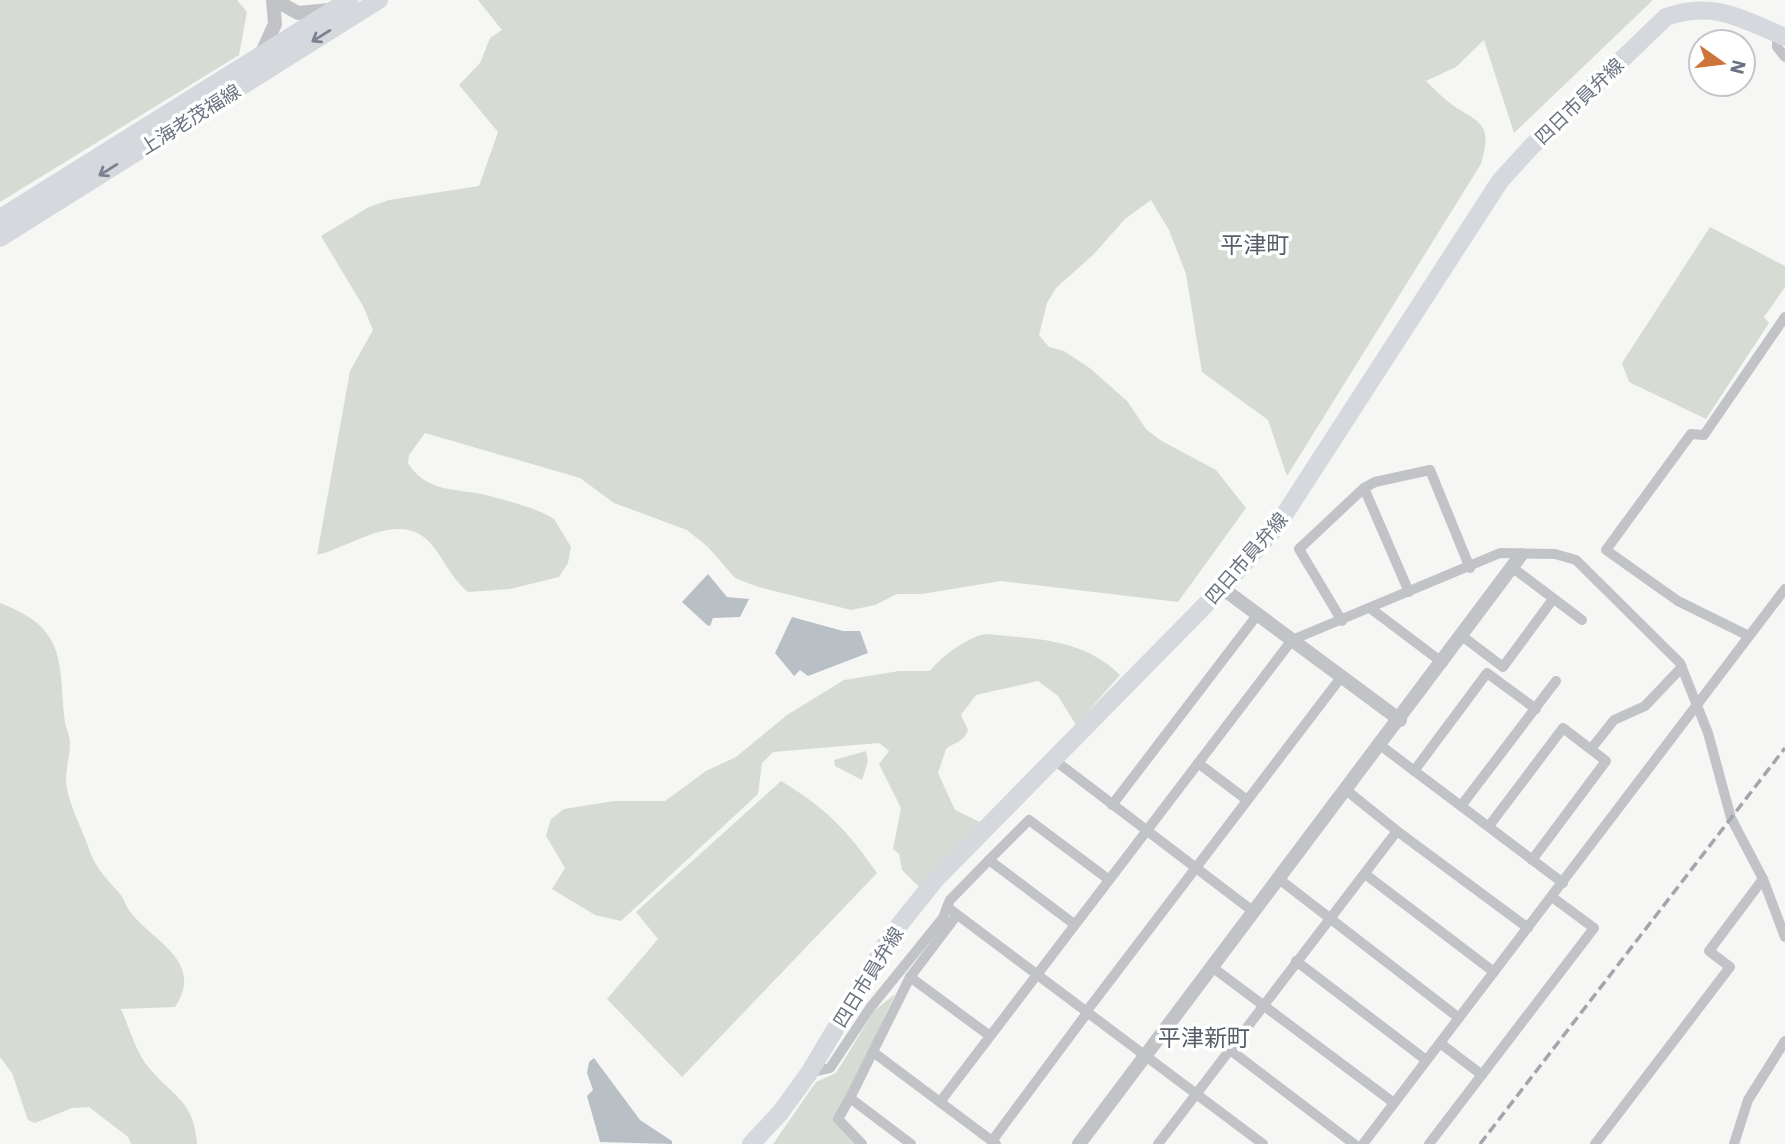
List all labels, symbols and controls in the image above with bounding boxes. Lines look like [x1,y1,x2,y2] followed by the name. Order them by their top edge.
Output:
[1687,28,1757,98] north arrow
[312,30,332,44] one-way arrow
[1530,53,1628,149] street label: 四日市員弁線
[1725,58,1752,77] text: N
[135,79,245,159] street label: 上海老茂福線
[98,163,118,177] one-way arrow
[1221,229,1290,259] district label: 平津町
[1200,507,1292,609] street label: 四日市員弁線
[828,922,908,1032] street label: 四日市員弁線
[1158,1022,1250,1052] district label: 平津新町

